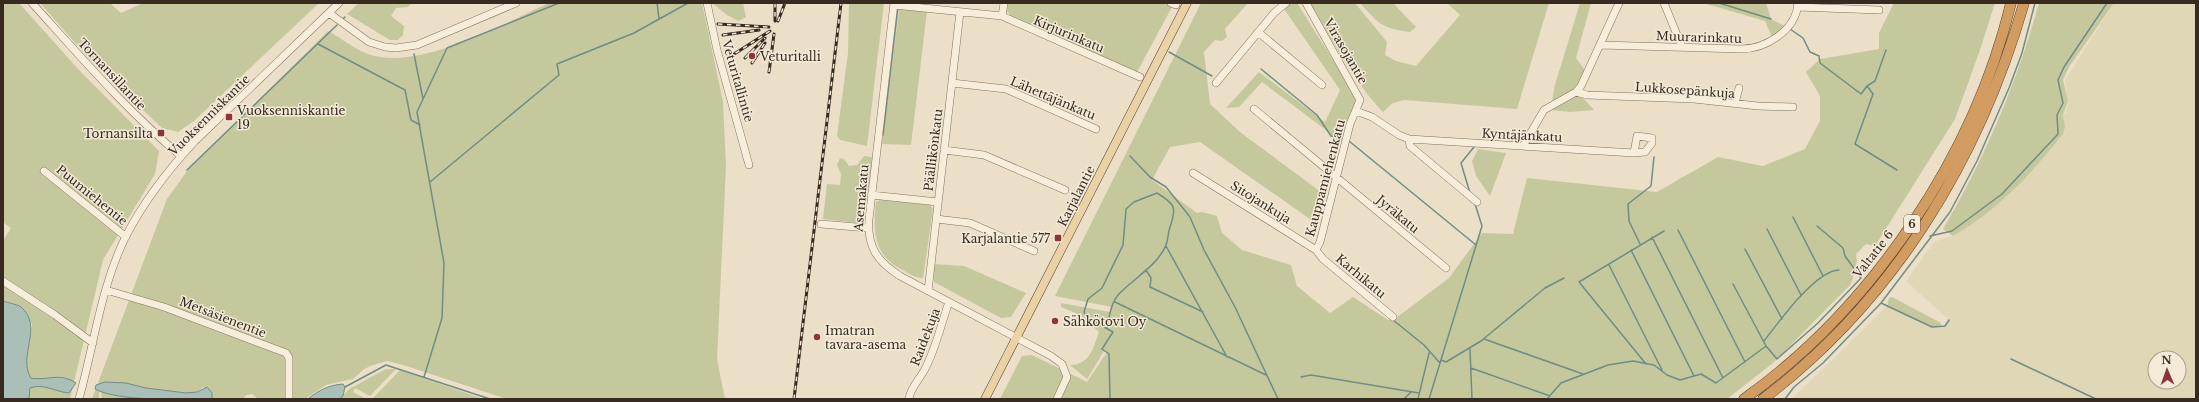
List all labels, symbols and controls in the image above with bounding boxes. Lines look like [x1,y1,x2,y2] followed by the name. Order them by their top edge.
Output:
[1031,12,1107,56] street label: Kirjurinkatu
[1321,15,1371,87] street label: Virasojantie
[1656,28,1742,46] street label: Muurarinkatu
[75,35,149,113] street label: Tornansillantie
[719,37,757,124] street label: Veturitallintie
[759,49,821,64] place label: Veturitalli
[747,51,757,61] marker: Veturitalli
[165,71,253,159] street label: Vuoksenniskantie
[1008,73,1098,123] street label: Lähettäjänkatu
[1635,79,1736,101] street label: Lukkosepänkuja
[236,103,346,132] place label: Vuoksenniskantie 19
[920,108,946,192] street label: Päällikönkatu
[224,112,234,122] marker: Vuoksenniskantie 19
[1302,118,1348,238] street label: Kauppamiehenkatu
[1481,125,1563,145] street label: Kyntäjänkatu
[83,126,153,141] place label: Tornansilta
[156,128,166,138] marker: Tornansilta
[53,162,131,228] street label: Puumiehentie
[1054,163,1098,229] street label: Karjalantie
[850,164,871,233] street label: Asemakatu
[1228,177,1294,227] street label: Sitojankuja
[1372,191,1422,236] street label: Jyräkatu
[1904,215,1920,233] road number: 6
[1849,227,1897,282] street label: Valtatie 6
[961,231,1051,246] place label: Karjalantie 577
[1053,233,1063,243] marker: Karjalantie 577
[1333,251,1389,301] street label: Karhikatu
[178,294,269,340] street label: Metsäsienentie
[907,306,943,368] street label: Raidekuja
[1063,314,1147,329] place label: Sähkötovi Oy
[1050,316,1060,326] marker: Sähkötovi Oy
[825,323,907,352] place label: Imatran tavara-asema
[812,332,822,342] marker: Imatran tavara-asema
[2147,350,2187,390] north arrow
[2161,353,2173,367] text: N

